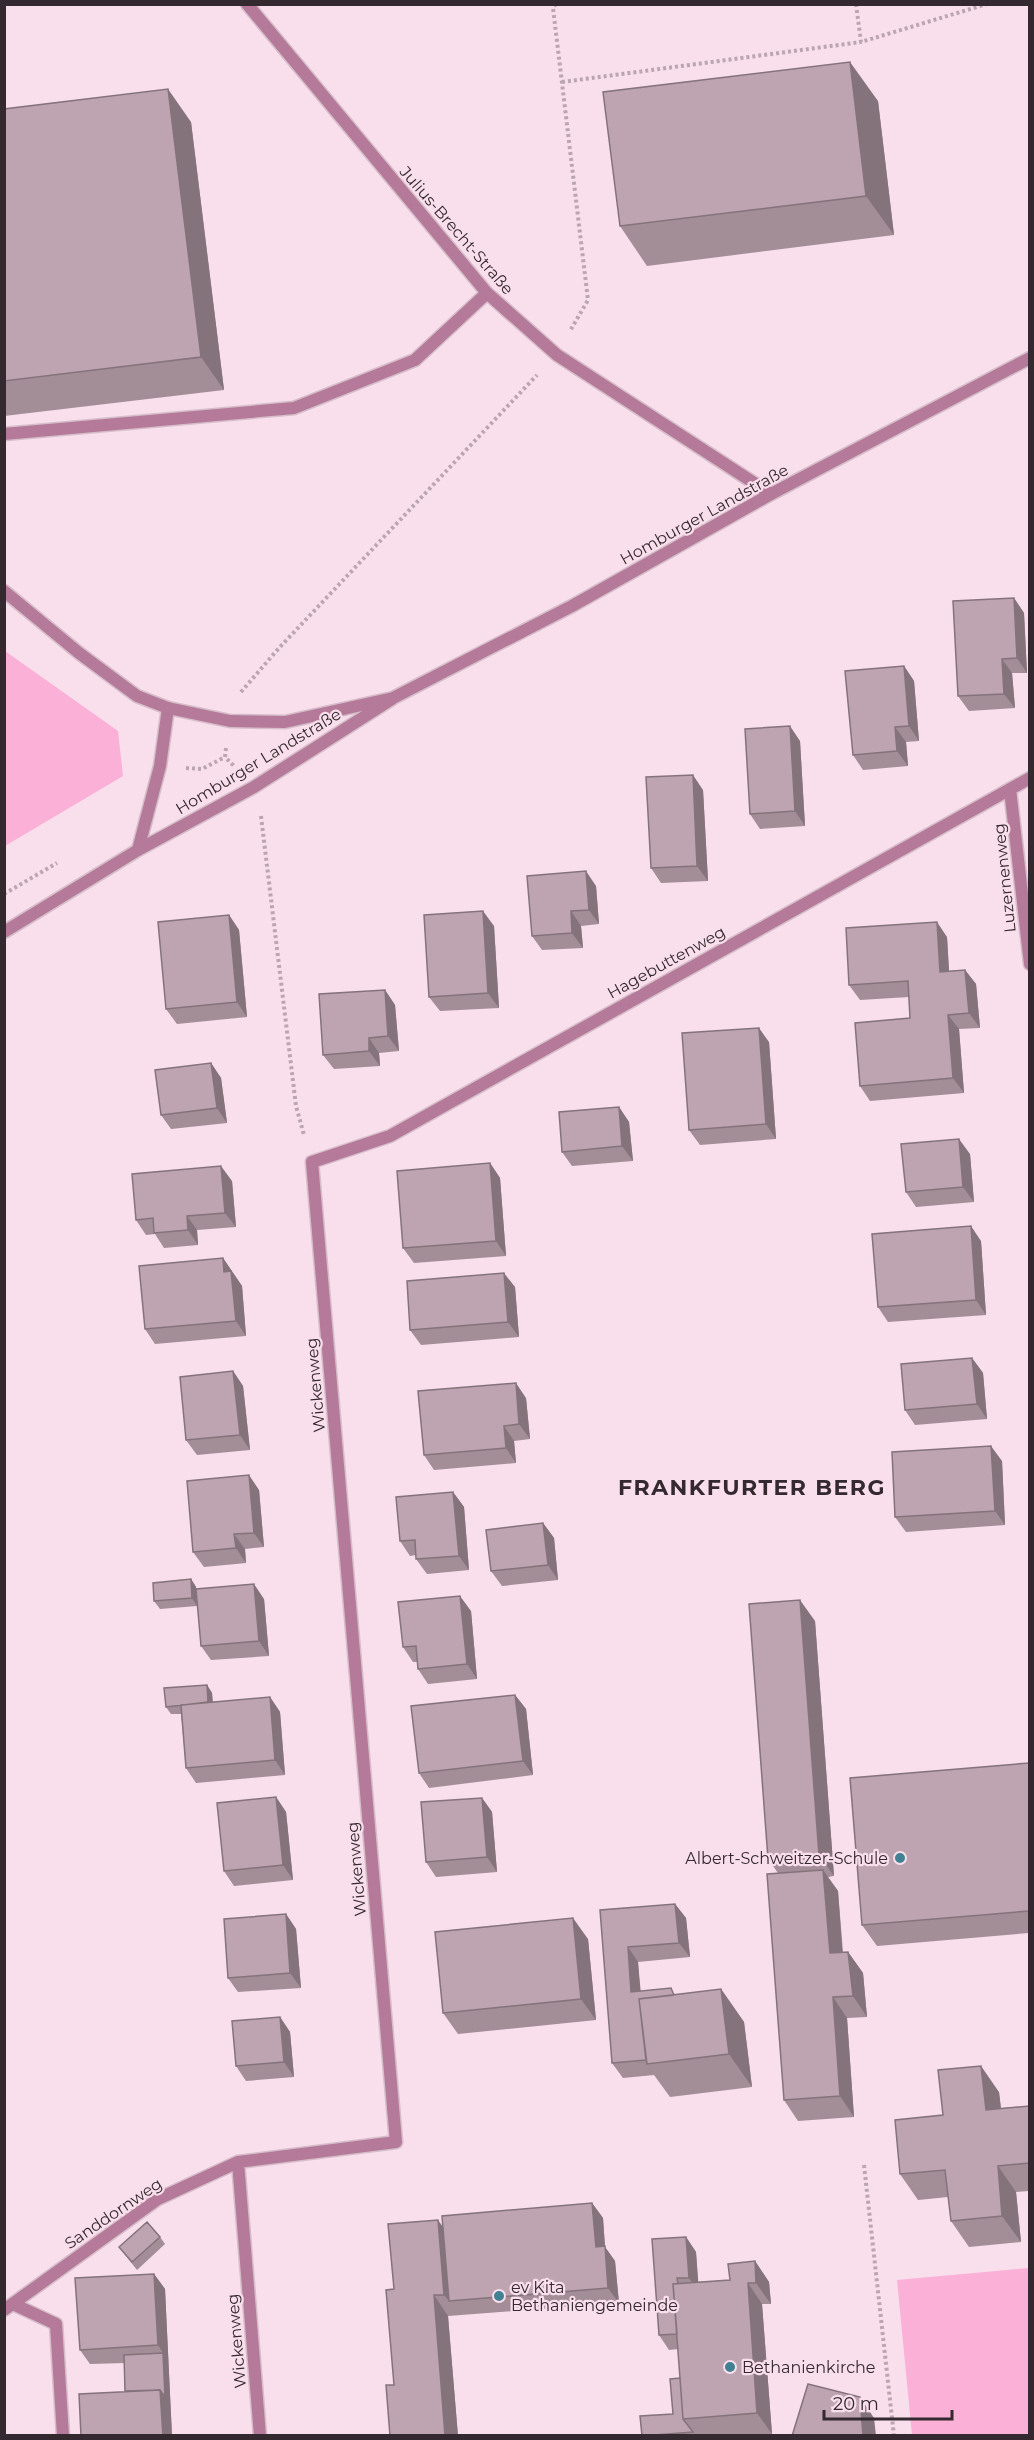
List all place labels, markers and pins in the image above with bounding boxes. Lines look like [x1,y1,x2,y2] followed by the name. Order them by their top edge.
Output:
[685,1849,888,1868] place label: Albert-Schweitzer-Schule
[893,1851,907,1865] marker: Albert-Schweitzer-Schule
[511,2278,678,2315] place label: ev Kita Bethaniengemeinde
[492,2289,506,2303] marker: ev Kita Bethaniengemeinde
[742,2358,876,2377] place label: Bethanienkirche
[723,2360,737,2374] marker: Bethanienkirche

